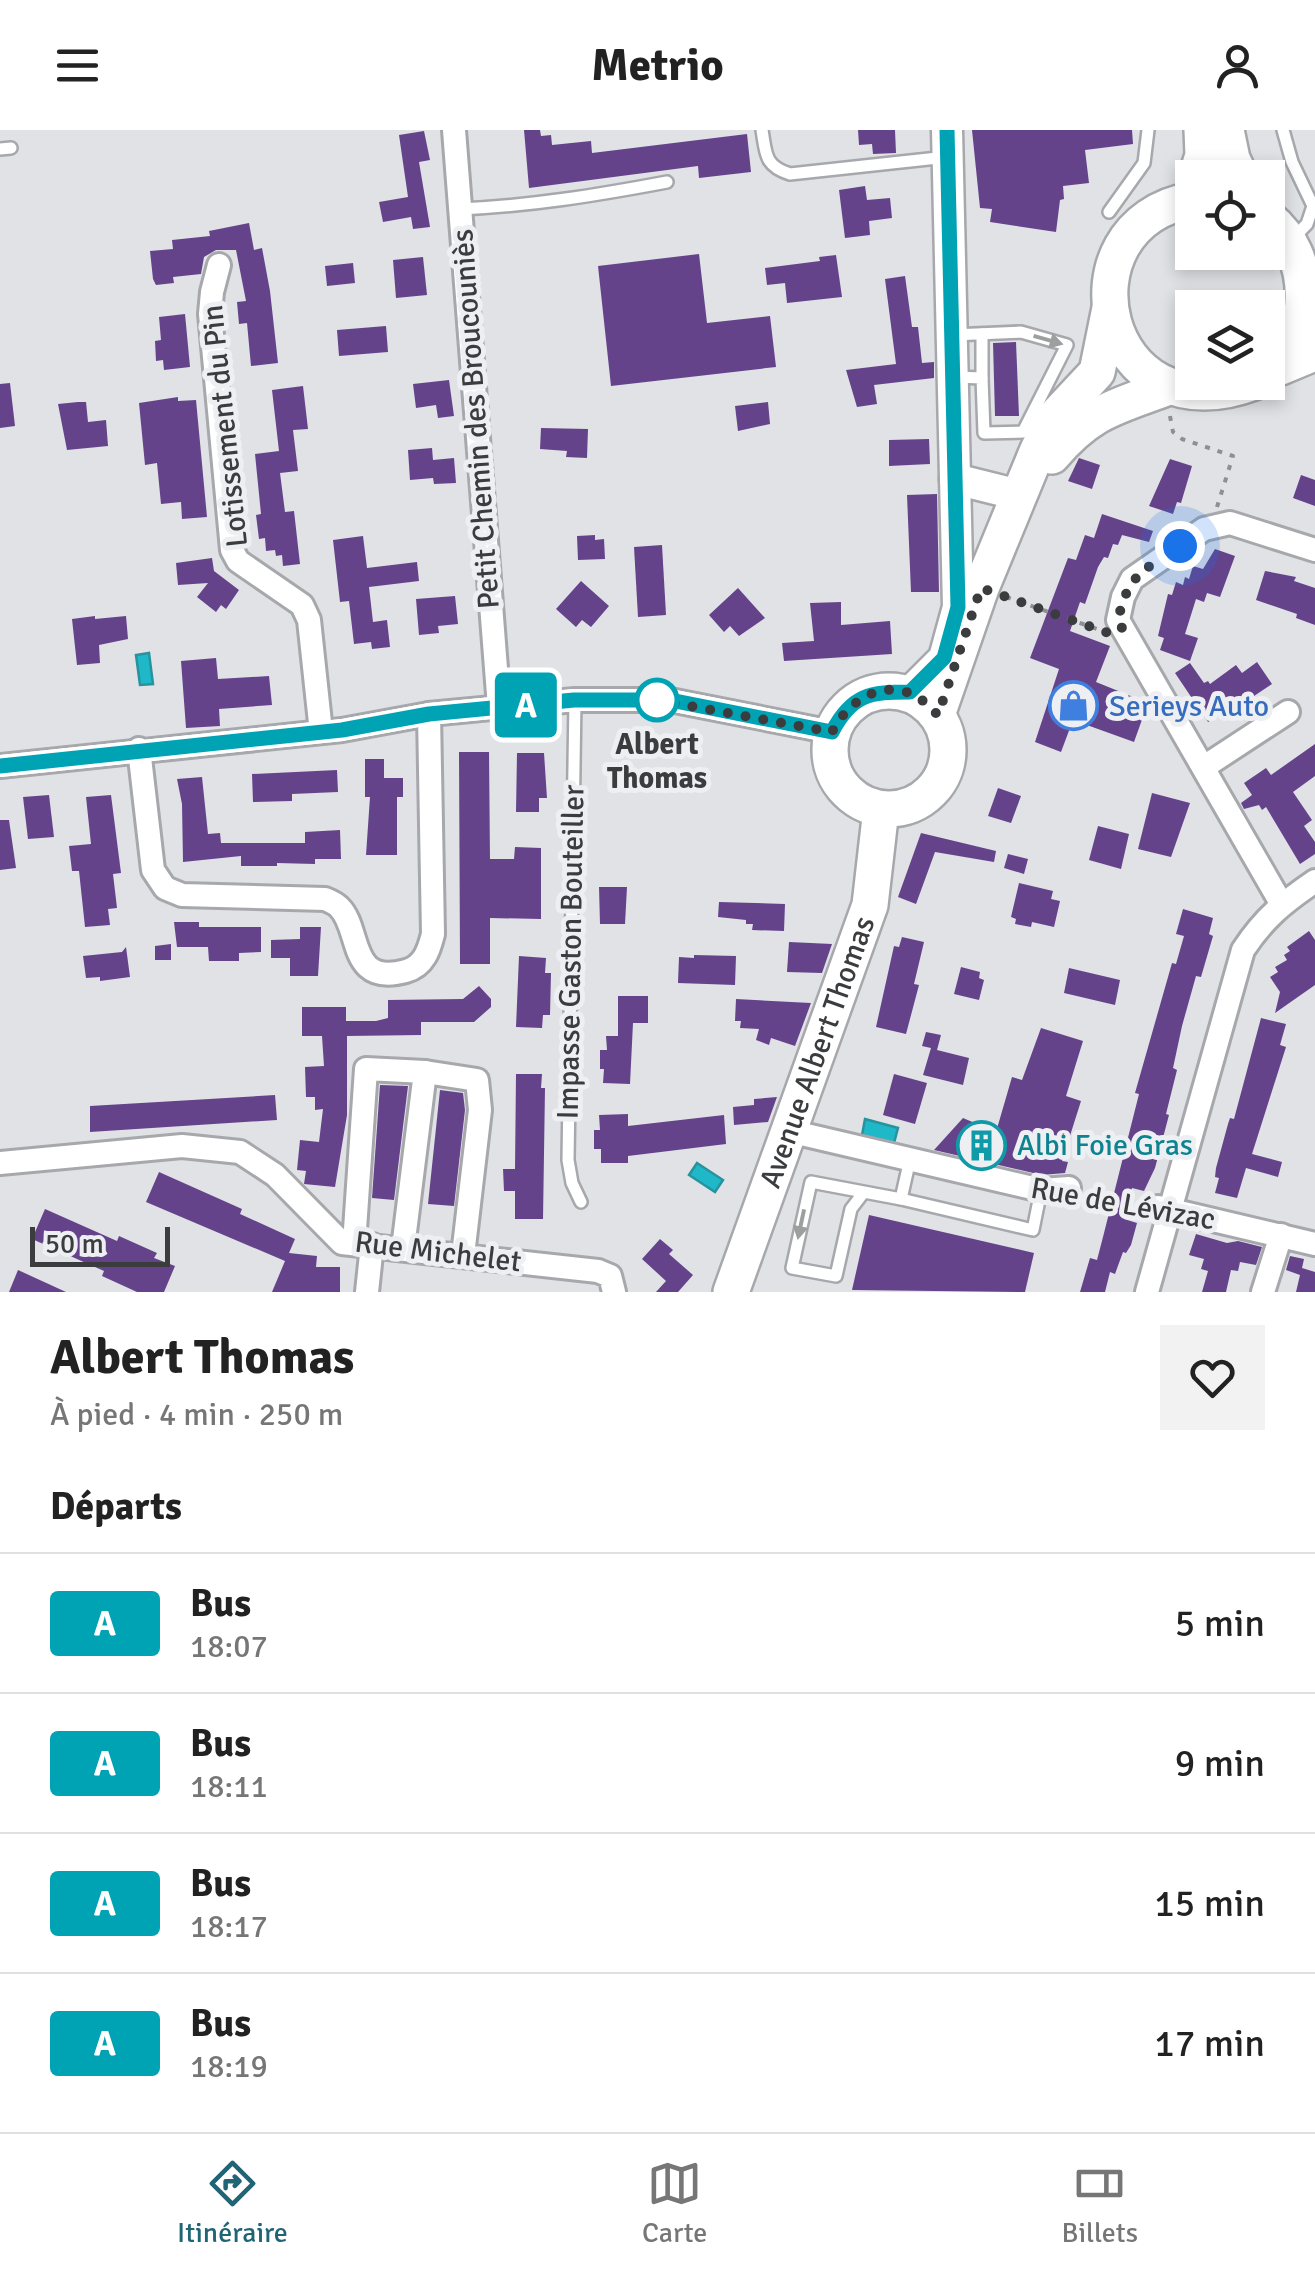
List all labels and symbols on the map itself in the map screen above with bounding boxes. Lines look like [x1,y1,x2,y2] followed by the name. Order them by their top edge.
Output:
[444,228,508,610] street label: Petit Chemin des Broucouniès
[194,303,256,549] street label: Lotissement du Pin
[1033,333,1064,348] one-way arrow
[1155,521,1205,571] your location
[494,672,558,738] line badge: A
[636,679,678,721] marker: Albert Thomas
[1048,680,1100,732] shop icon: Serieys Auto
[1109,688,1269,725] place label: Serieys Auto
[607,726,707,797] place label: Albert Thomas
[550,784,592,1120] street label: Impasse Gaston Bouteiller
[751,911,883,1193] street label: Avenue Albert Thomas
[956,1119,1008,1171] building icon: Albi Foie Gras
[1017,1127,1193,1164] place label: Albi Foie Gras
[1028,1170,1218,1238] street label: Rue de Lévizac
[793,1209,809,1240] one-way arrow
[30,1222,170,1266] scale bar
[353,1223,523,1281] street label: Rue Michelet

